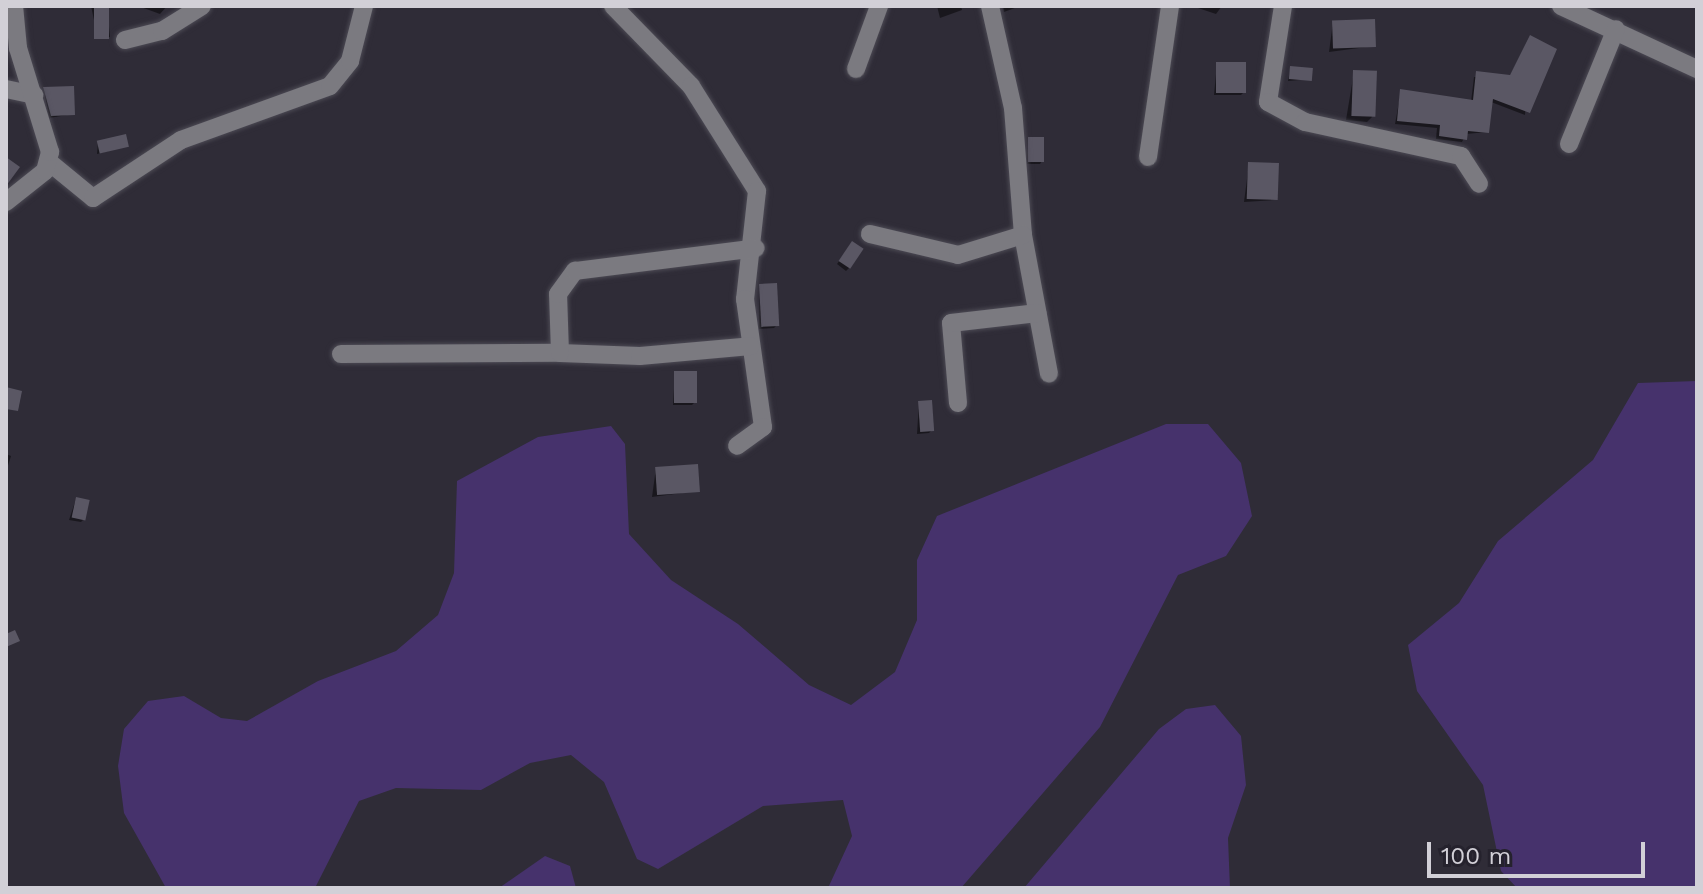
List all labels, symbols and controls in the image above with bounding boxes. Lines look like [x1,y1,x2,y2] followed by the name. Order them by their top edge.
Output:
[1431,826,1649,876] scale bar
[1441,842,1511,870] text: 100 m

